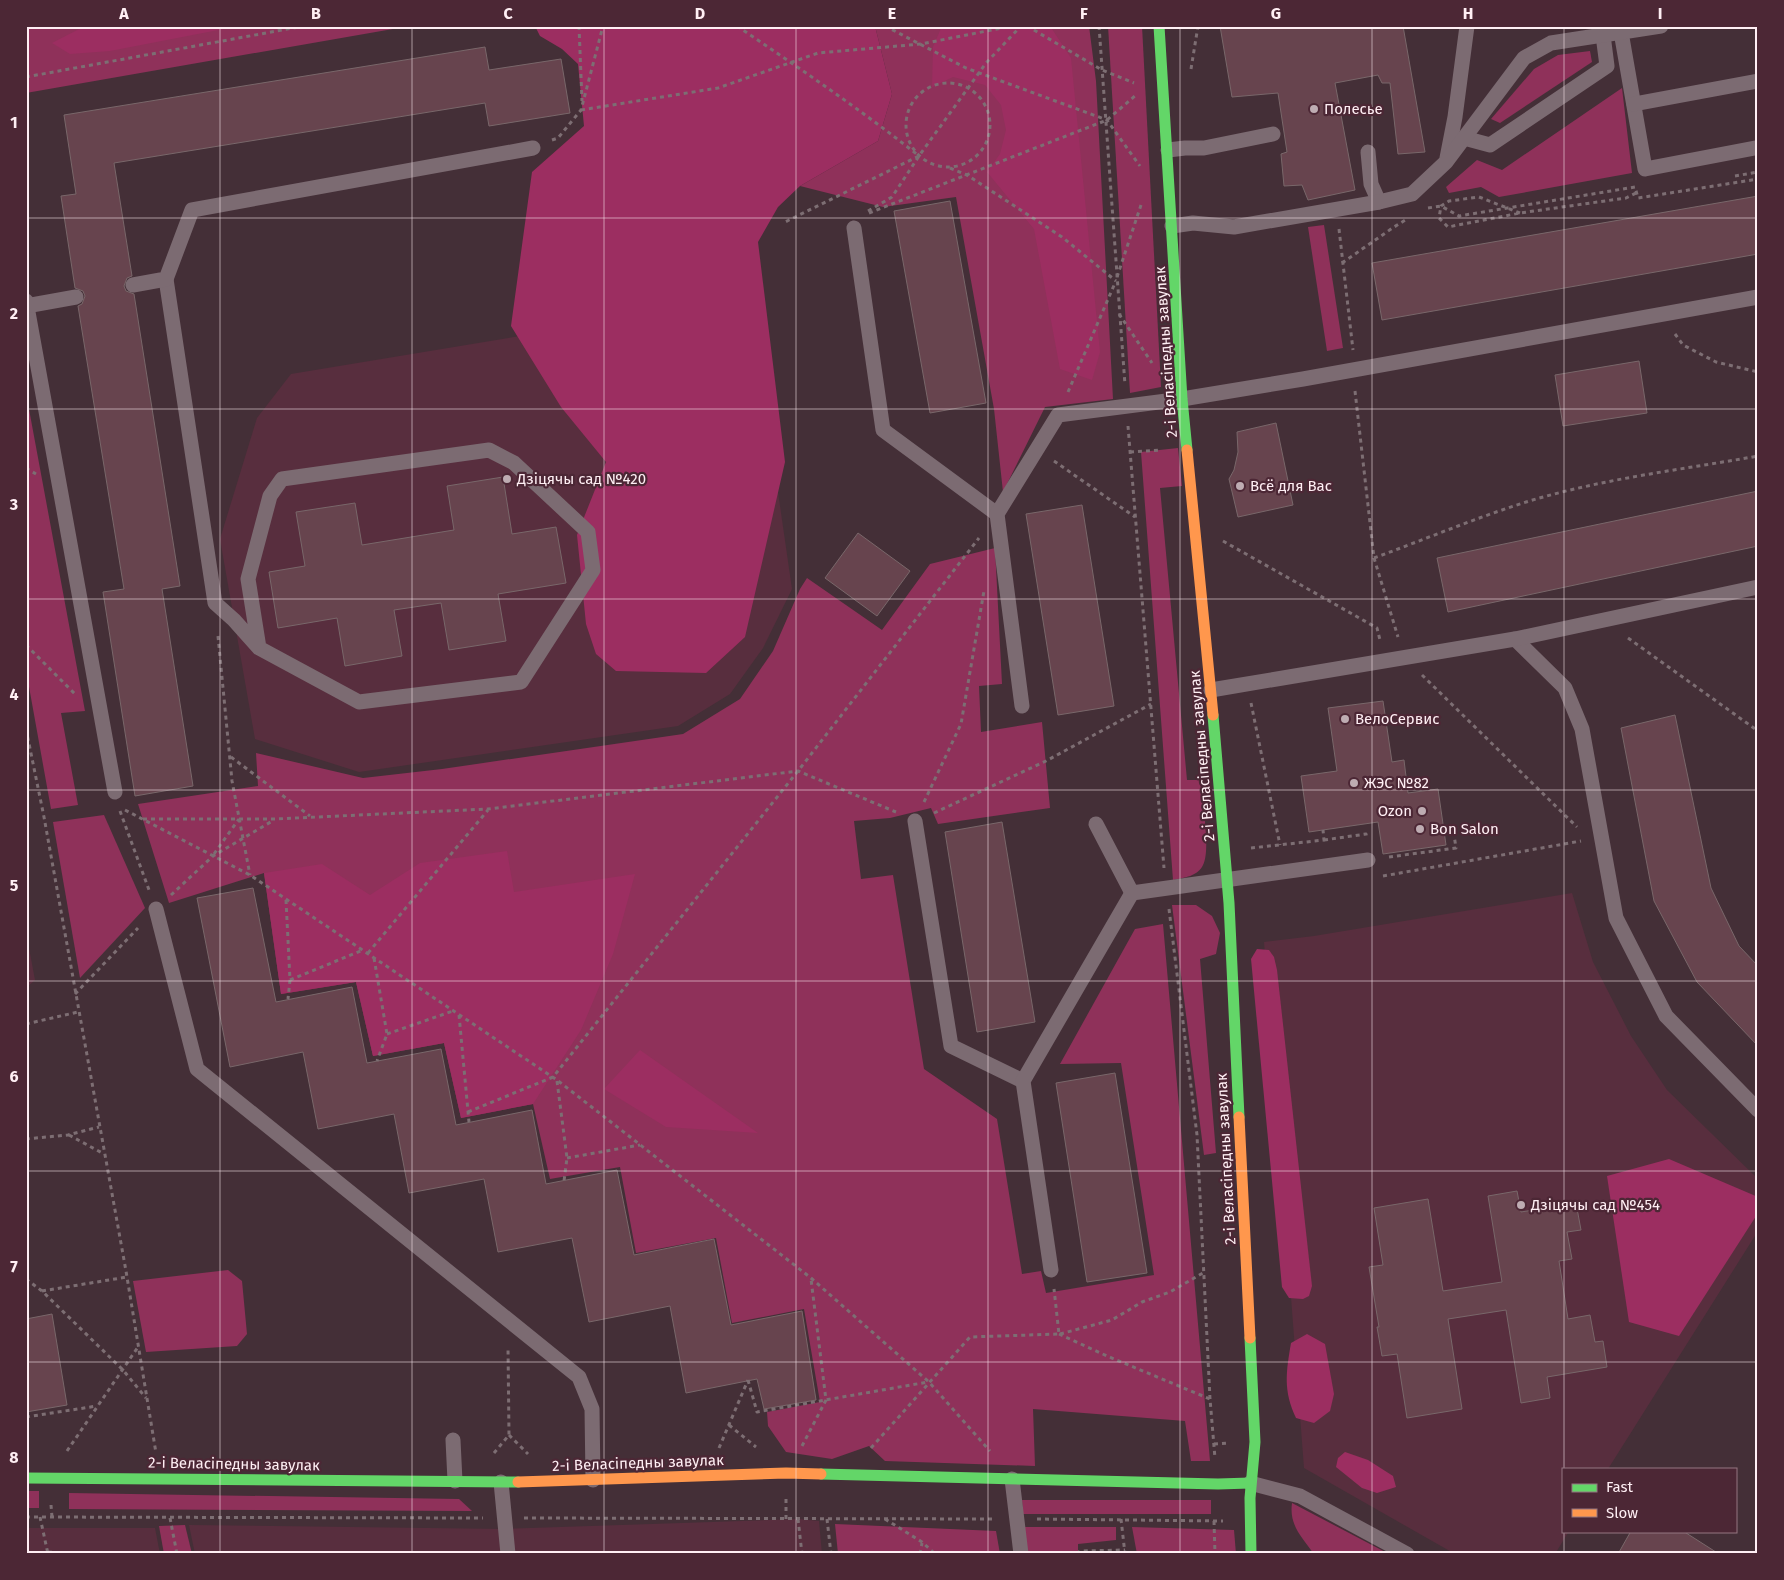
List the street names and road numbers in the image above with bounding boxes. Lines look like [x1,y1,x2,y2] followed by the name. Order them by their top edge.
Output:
[1151,266,1181,438] street label: 2-і Веласіпедны завулак
[1186,669,1218,842] street label: 2-і Веласіпедны завулак
[1213,1073,1239,1245] street label: 2-і Веласіпедны завулак
[552,1451,724,1475] street label: 2-і Веласіпедны завулак
[148,1454,320,1475] street label: 2-і Веласіпедны завулак

